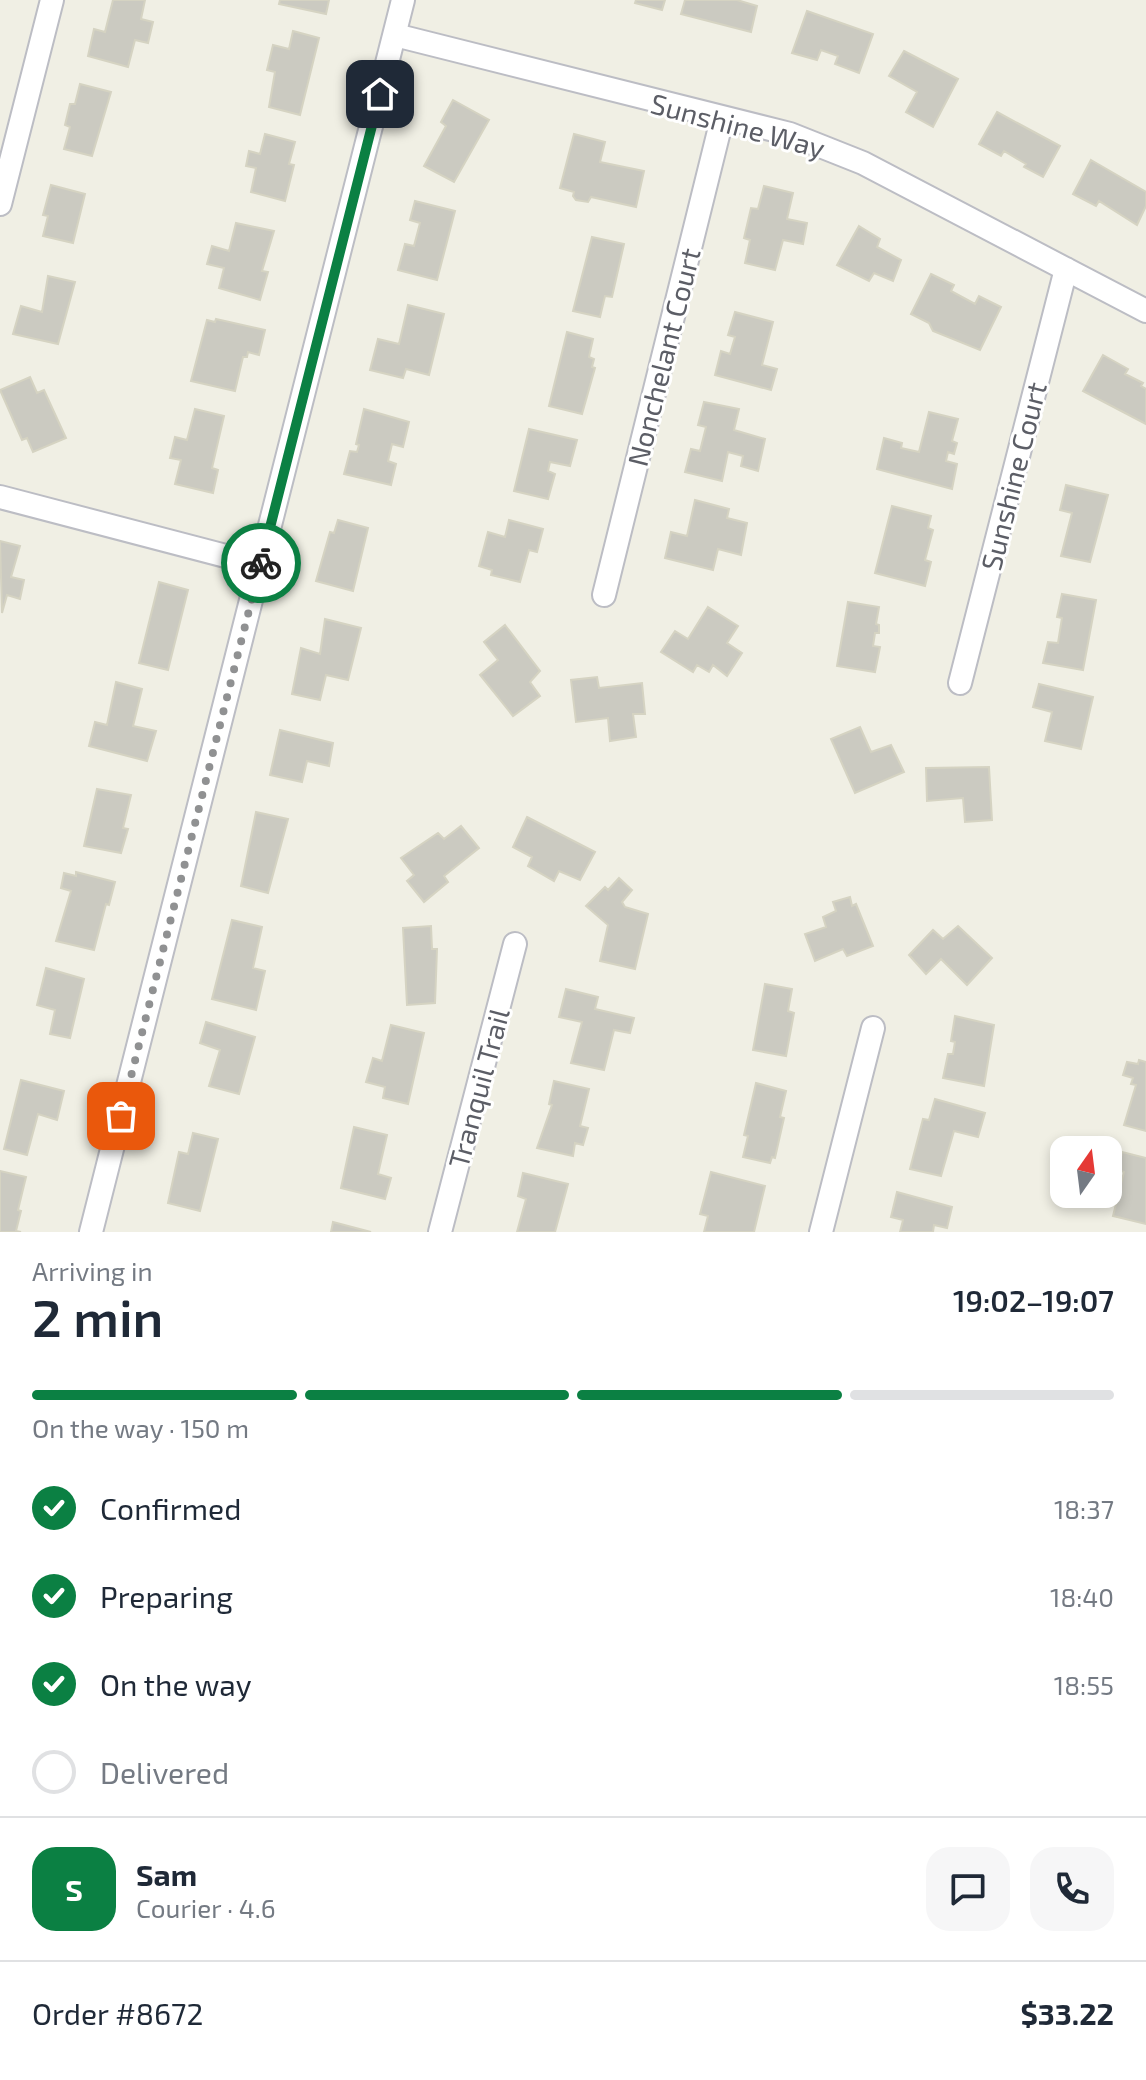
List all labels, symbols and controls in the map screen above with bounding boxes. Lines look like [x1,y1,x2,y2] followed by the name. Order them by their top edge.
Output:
[346,60,414,128] pin
[358,72,402,116] icon: home
[647,85,829,165] street label: Sunshine Way
[619,244,707,470] street label: Nonchelant Court
[973,378,1053,574] street label: Sunshine Court
[221,523,301,603] courier
[239,541,283,585] icon: bike
[440,1004,516,1172] street label: Tranquil Trail
[87,1082,155,1150] pin
[99,1094,143,1138] icon: bag
[1050,1136,1122,1208] north arrow
[1050,1136,1122,1208] map controls
[32,1255,153,1286] text: Arriving in
[953,1282,1114,1318] text: 19:02–19:07
[32,1285,163,1347] text: 2 min
[32,1412,249,1443] text: On the way · 150 m
[32,1486,76,1530] icon: check
[100,1490,241,1526] text: Confirmed
[1054,1493,1114,1524] text: 18:37
[32,1574,76,1618] icon: check
[100,1578,233,1614] text: Preparing
[1050,1581,1114,1612] text: 18:40
[32,1662,76,1706] icon: check
[100,1666,252,1702] text: On the way
[1054,1669,1114,1700] text: 18:55
[100,1754,229,1790] text: Delivered
[926,1847,1010,1931] button: chat
[1030,1847,1114,1931] button: phone
[136,1856,197,1892] text: Sam
[65,1871,83,1907] text: S
[136,1892,276,1923] text: Courier · 4.6
[32,1995,203,2031] text: Order #8672
[1020,1995,1114,2031] text: $33.22

